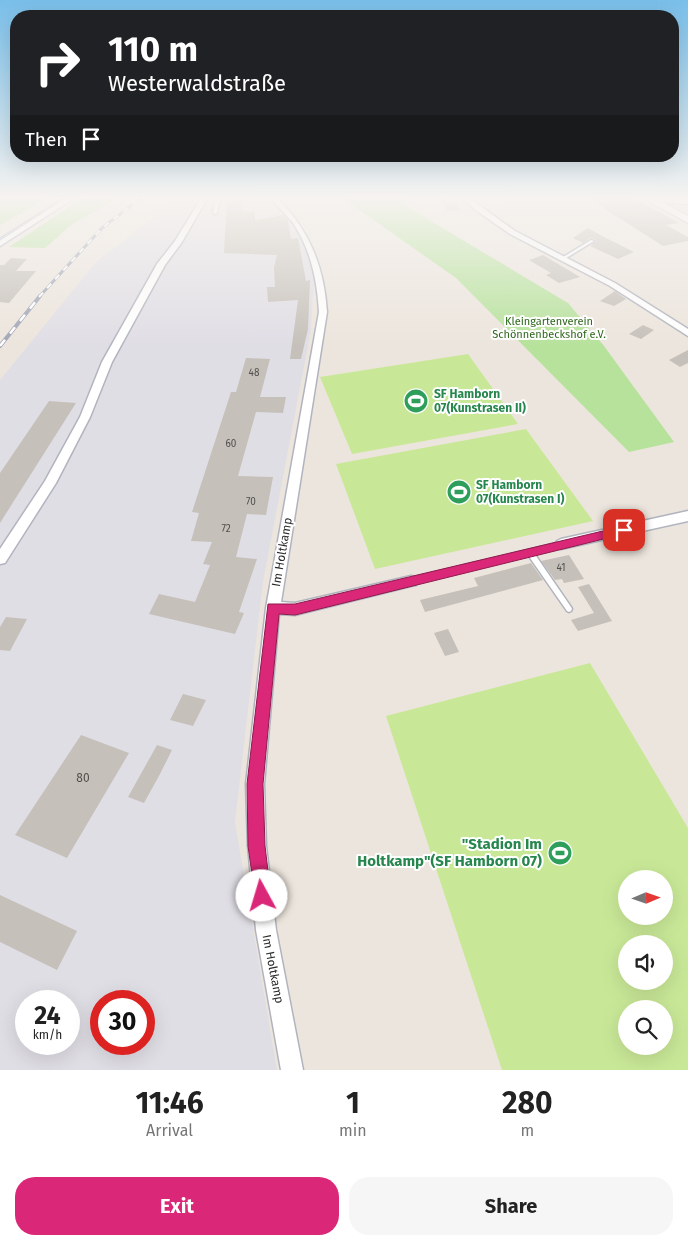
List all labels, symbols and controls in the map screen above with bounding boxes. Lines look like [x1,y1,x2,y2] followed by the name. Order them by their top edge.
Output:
[108,28,198,70] text: 110 m
[25,30,90,95] icon: right
[108,70,286,97] text: Westerwaldstraße
[77,125,105,153] icon: arrive
[25,128,67,151] text: Then
[492,315,606,341] park label: Kleingartenverein Schönnenbeckshof e.V.
[249,367,260,379] house number: 48
[434,387,526,415] place label: SF Hamborn 07(Kunstrasen II)
[403,388,429,414] sports icon: SF Hamborn 07(Kunstrasen II)
[226,438,237,450] house number: 60
[476,478,565,506] place label: SF Hamborn 07(Kunstrasen I)
[446,479,472,505] sports icon: SF Hamborn 07(Kunstrasen I)
[246,496,256,508] house number: 70
[603,509,645,551] pin
[269,516,295,588] street label: Im Holtkamp
[610,516,638,544] icon: arrive
[221,523,231,535] house number: 72
[556,562,566,574] house number: 41
[76,771,90,785] house number: 80
[357,835,542,870] place label: "Stadion Im Holtkamp"(SF Hamborn 07)
[547,840,573,866] sports icon: "Stadion Im Holtkamp"(SF Hamborn 07)
[235,869,287,921] position arrow
[618,870,672,925] north arrow
[618,870,673,1055] map controls
[259,933,287,1005] street label: Im Holtkamp
[618,935,673,990] button: sound
[90,990,155,1055] speed limit sign: 30
[618,1000,673,1055] button: search
[34,1001,61,1031] text: 24
[33,1028,62,1042] text: km/h
[135,1085,204,1121] text: 11:46
[346,1085,360,1121] text: 1
[502,1085,553,1121] text: 280
[146,1121,193,1140] text: Arrival
[339,1121,367,1140] text: min
[520,1121,534,1140] text: m
[15,1177,339,1235] button: Exit
[349,1177,673,1235] button: Share

